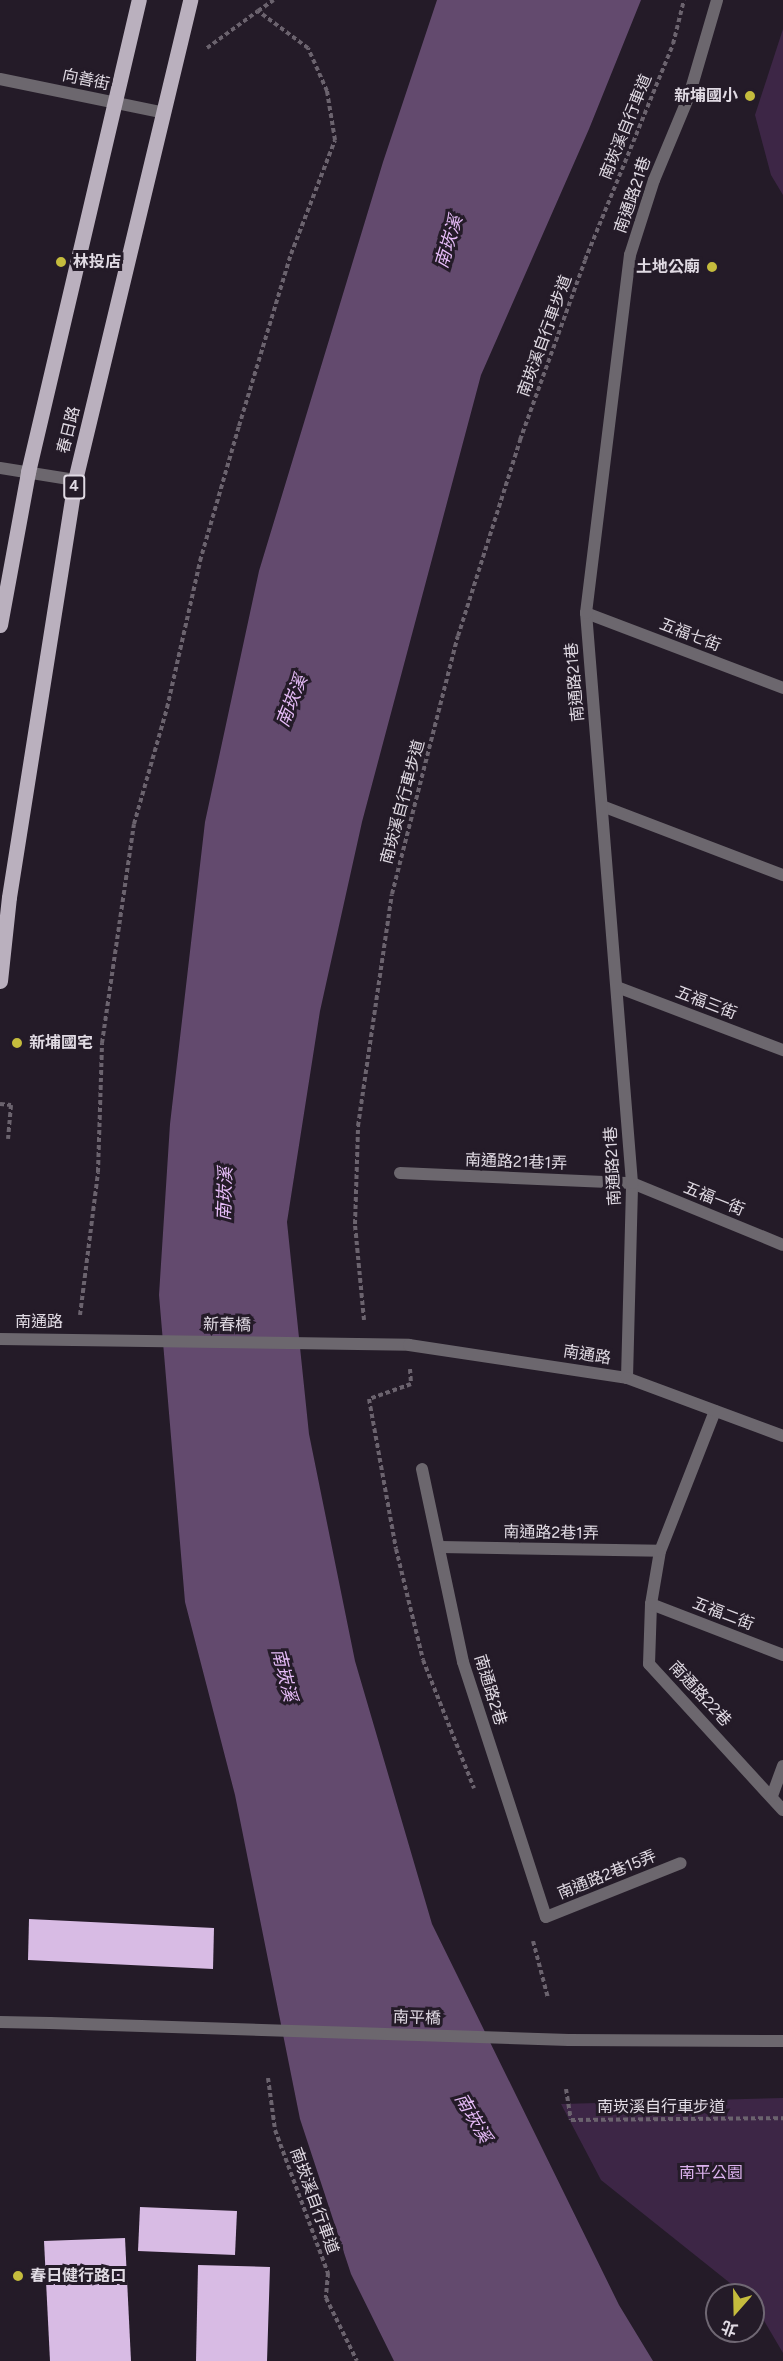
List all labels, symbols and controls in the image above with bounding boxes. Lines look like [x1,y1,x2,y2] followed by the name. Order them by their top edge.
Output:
[61,66,111,94] street label: 向善街
[596,71,656,183] street label: 南崁溪自行車道
[674,86,738,106] place label: 新埔國小
[743,89,757,103] marker: 新埔國小
[611,154,655,236] street label: 南通路21巷
[431,213,467,271] water label: 南崁溪
[73,252,121,272] place label: 林投店
[54,255,68,269] marker: 林投店
[636,257,700,277] place label: 土地公廟
[705,260,719,274] marker: 土地公廟
[514,273,576,399] street label: 南崁溪自行車步道
[54,404,84,456] street label: 春日路
[62,475,86,499] road number: 4
[657,615,723,655] street label: 五福七街
[562,642,588,722] street label: 南通路21巷
[272,672,312,730] water label: 南崁溪
[377,738,429,866] street label: 南崁溪自行車步道
[673,983,739,1023] street label: 五福三街
[29,1033,93,1053] place label: 新埔國宅
[10,1036,24,1050] marker: 新埔國宅
[601,1126,625,1206] street label: 南通路21巷
[465,1151,567,1173] street label: 南通路21巷1弄
[213,1167,237,1221] water label: 南崁溪
[681,1178,747,1220] street label: 五福一街
[15,1312,63,1332] street label: 南通路
[203,1315,251,1335] street label: 新春橋
[562,1342,612,1368] street label: 南通路
[503,1523,599,1543] street label: 南通路2巷1弄
[690,1594,756,1634] street label: 五福二街
[267,1646,301,1704] water label: 南崁溪
[470,1652,510,1728] street label: 南通路2巷
[665,1658,735,1730] street label: 南通路22巷
[555,1846,659,1904] street label: 南通路2巷15弄
[393,2008,441,2028] street label: 南平橋
[450,2089,496,2147] water label: 南崁溪
[597,2097,725,2117] street label: 南崁溪自行車步道
[286,2145,342,2257] street label: 南崁溪自行車道
[679,2163,743,2183] park label: 南平公園
[30,2266,126,2286] place label: 春日健行路口
[11,2269,25,2283] marker: 春日健行路口
[705,2283,765,2343] north arrow
[719,2317,740,2340] text: 北

